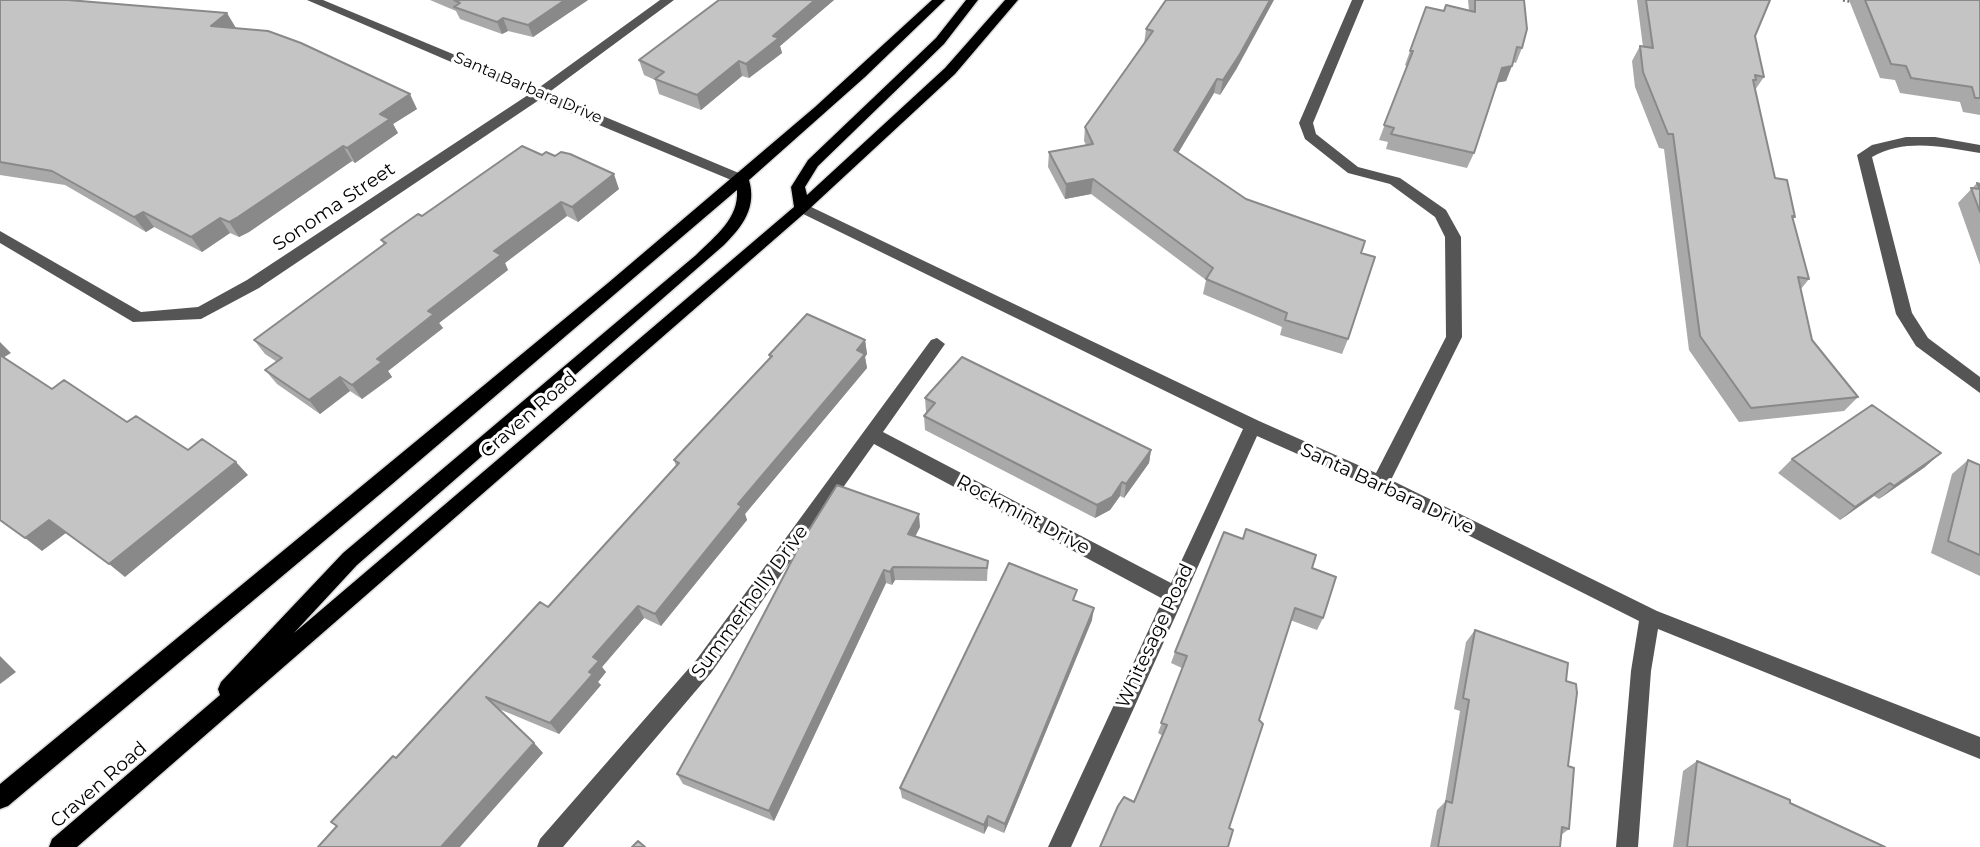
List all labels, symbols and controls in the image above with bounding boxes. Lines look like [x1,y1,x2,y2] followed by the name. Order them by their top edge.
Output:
[451,48,605,128] street label: Santa Barbara Drive
[269,158,399,256] street label: Sonoma Street
[476,367,582,463] street label: Craven Road
[1296,439,1478,539] street label: Santa Barbara Drive
[952,470,1094,560] street label: Rockmint Drive
[687,521,813,683] street label: Summerholly Drive
[1111,560,1199,712] street label: Whitesage Road
[46,737,152,833] street label: Craven Road

